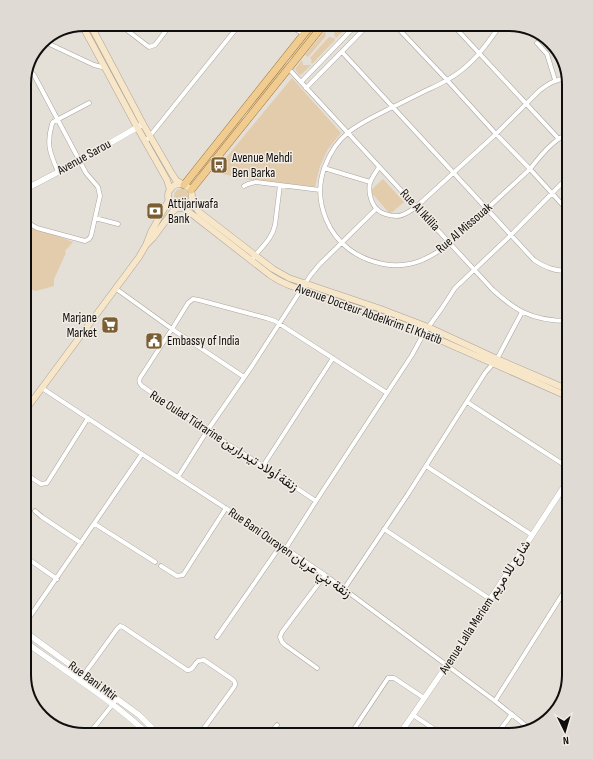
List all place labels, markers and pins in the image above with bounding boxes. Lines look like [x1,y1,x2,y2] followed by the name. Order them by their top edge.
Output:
[231,150,292,181] place label: Avenue Mehdi Ben Barka
[209,155,229,175] bus stop icon: Avenue Mehdi Ben Barka
[167,196,218,227] place label: Attijariwafa Bank
[145,201,165,221] bank icon: Attijariwafa Bank
[62,310,97,341] place label: Marjane Market
[100,315,120,335] supermarket icon: Marjane Market
[144,331,164,351] public building icon: Embassy of India
[167,333,240,349] place label: Embassy of India

